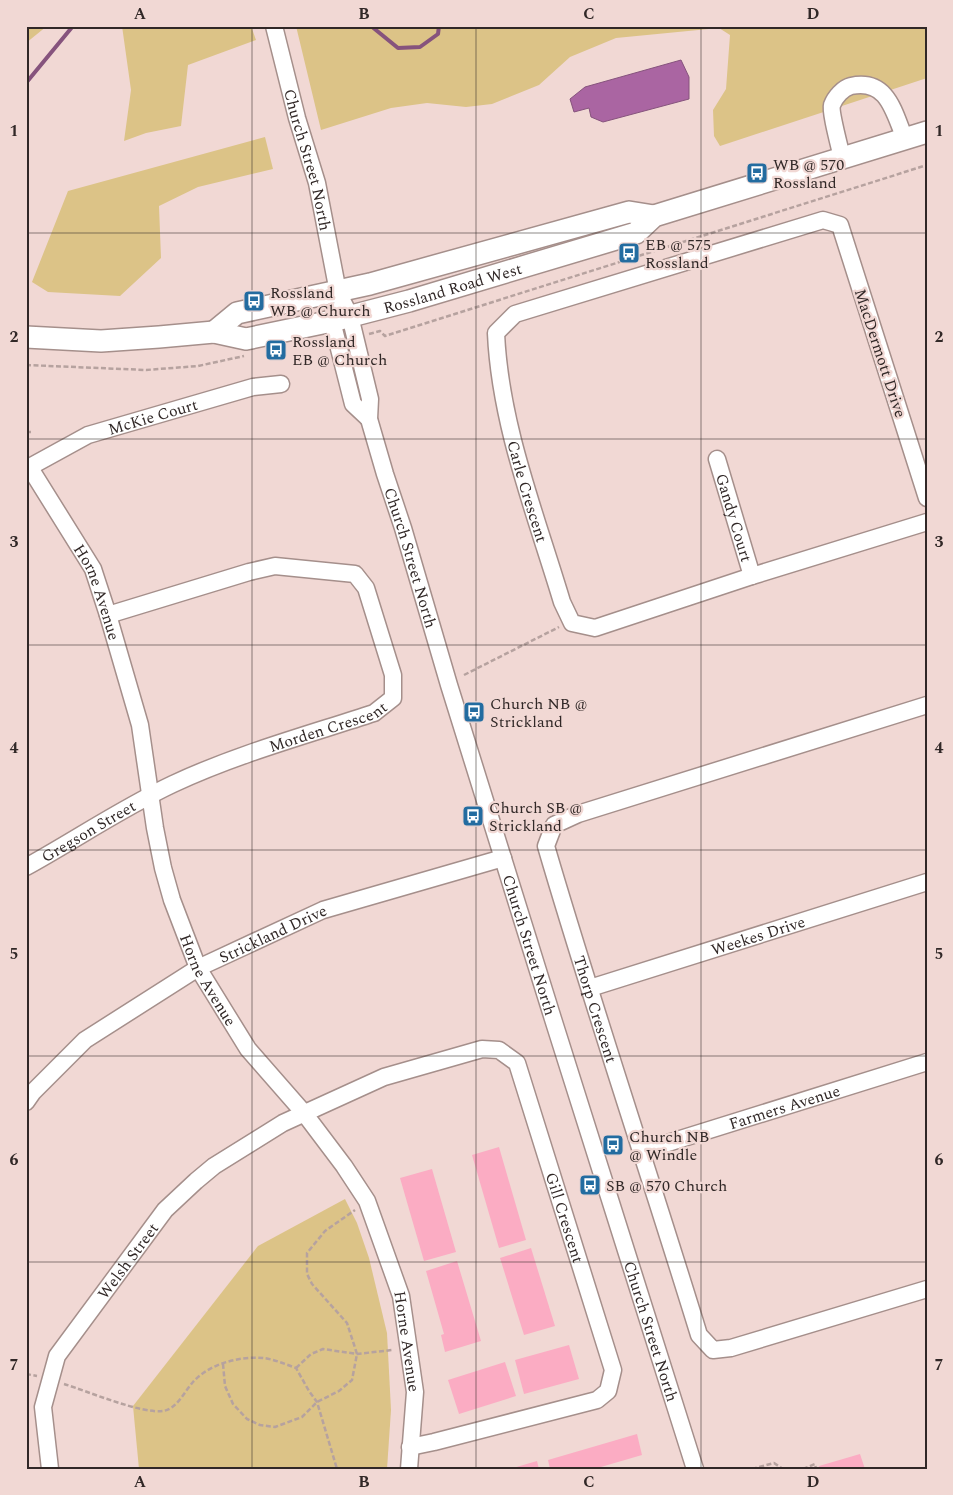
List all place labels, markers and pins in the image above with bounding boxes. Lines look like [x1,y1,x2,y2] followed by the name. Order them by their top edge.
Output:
[773,153,844,195] place label: WB @ 570 Rossland
[745,161,769,185] bus stop icon: WB @ 570 Rossland
[645,233,711,275] place label: EB @ 575 Rossland
[617,241,641,265] bus stop icon: EB @ 575 Rossland
[270,281,370,323] place label: Rossland WB @ Church
[242,289,266,313] bus stop icon: Rossland WB @ Church
[292,330,387,372] place label: Rossland EB @ Church
[264,338,288,362] bus stop icon: Rossland EB @ Church
[490,692,587,734] place label: Church NB @ Strickland
[462,700,486,724] bus stop icon: Church NB @ Strickland
[489,796,582,838] place label: Church SB @ Strickland
[461,804,485,828] bus stop icon: Church SB @ Strickland
[629,1125,709,1167] place label: Church NB @ Windle
[601,1133,625,1157] bus stop icon: Church NB @ Windle
[578,1173,602,1197] bus stop icon: SB @ 570 Church
[606,1174,727,1198] place label: SB @ 570 Church

